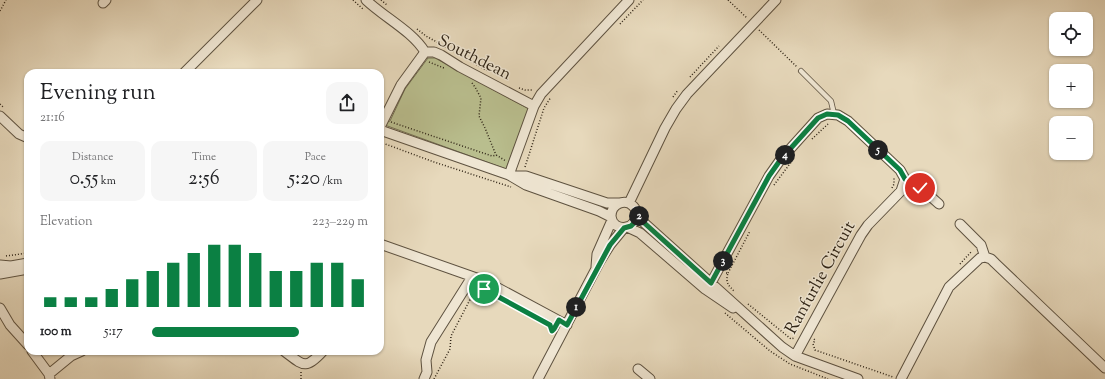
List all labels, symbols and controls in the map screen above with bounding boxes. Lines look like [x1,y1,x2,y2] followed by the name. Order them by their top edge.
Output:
[1049,12,1093,160] map controls
[1049,12,1093,56] button: locate
[433,29,515,87] street label: Southdean
[1049,64,1093,108] button: +
[40,78,156,110] text: Evening run
[326,82,368,124] button: share
[40,109,65,127] text: 21:16
[1049,116,1093,160] button: −
[868,140,888,160] pin: 5
[876,142,880,158] text: 5
[775,145,795,165] pin: 4
[782,147,788,163] text: 4
[72,149,113,165] text: Distance
[192,149,216,165] text: Time
[305,149,326,165] text: Pace
[69,165,98,194] text: 0.55
[188,165,220,194] text: 2:56
[288,165,320,194] text: 5:20
[903,171,937,205] pin
[98,173,116,189] text: km
[320,173,342,189] text: /km
[909,177,931,199] icon: check
[629,206,649,226] pin: 2
[636,208,642,224] text: 2
[40,213,93,231] text: Elevation
[312,213,368,231] text: 223–229 m
[780,217,862,339] street label: Ranfurlie Circuit
[713,251,733,271] pin: 3
[721,253,725,269] text: 3
[467,272,501,306] pin
[473,278,495,300] icon: arrive
[566,297,586,317] pin: 1
[574,299,578,315] text: 1
[40,323,72,341] text: 100 m
[104,323,123,341] text: 5:17

